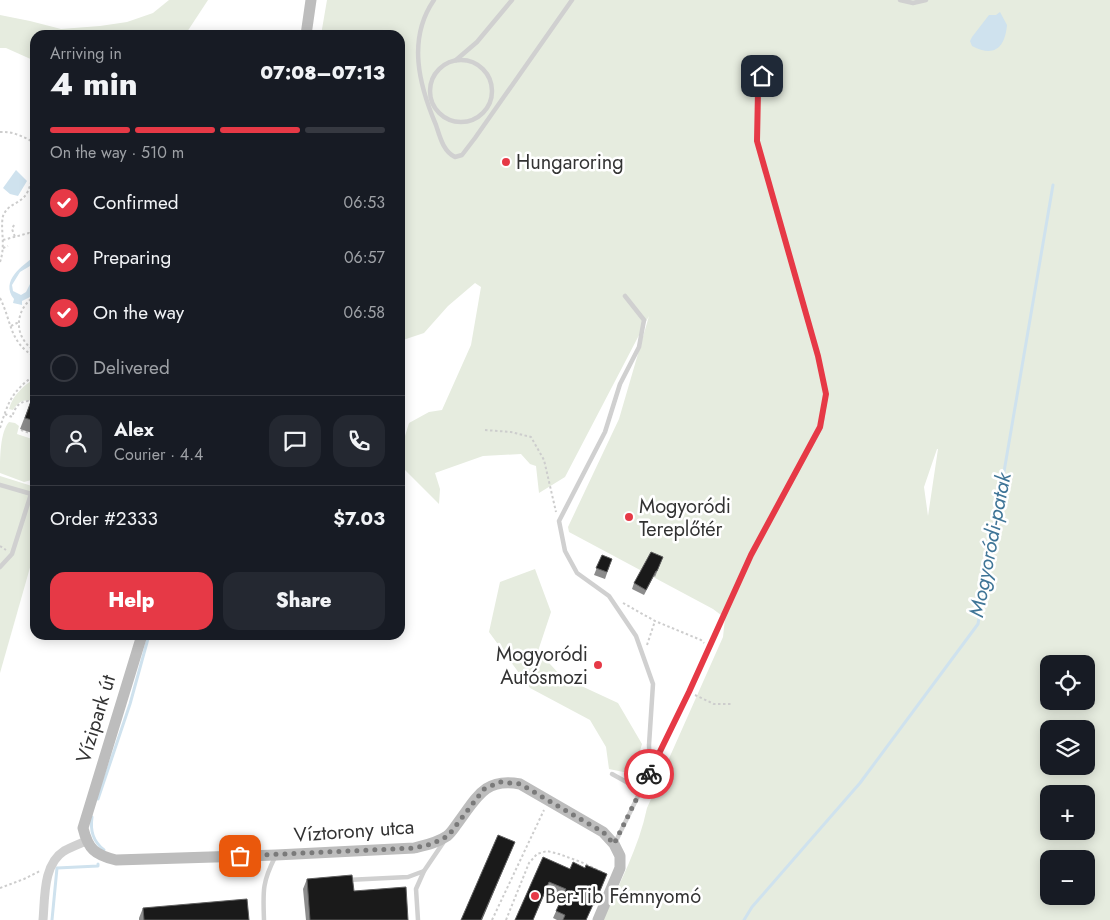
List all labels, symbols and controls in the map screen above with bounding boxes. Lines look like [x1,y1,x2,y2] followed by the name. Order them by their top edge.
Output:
[50,42,122,65] text: Arriving in
[741,55,783,97] pin
[260,59,385,86] text: 07:08–07:13
[50,61,138,107] text: 4 min
[748,62,776,90] icon: home
[50,141,184,164] text: On the way · 510 m
[516,148,624,177] place label: Hungaroring
[500,156,512,168] marker: Hungaroring
[50,189,78,217] icon: check
[93,189,179,216] text: Confirmed
[344,191,385,214] text: 06:53
[50,244,78,272] icon: check
[93,244,171,271] text: Preparing
[344,246,385,269] text: 06:57
[50,299,78,327] icon: check
[93,299,184,326] text: On the way
[344,301,385,324] text: 06:58
[93,354,170,381] text: Delivered
[50,415,102,467] button: person
[269,415,321,467] button: chat
[333,415,385,467] button: phone
[114,416,154,443] text: Alex
[114,443,203,466] text: Courier · 4.4
[961,469,1019,620] water label: Mogyoródi-patak
[639,492,731,544] place label: Mogyoródi Tereplőtér
[50,505,158,532] text: Order #2333
[333,505,385,532] text: $7.03
[623,511,635,523] marker: Mogyoródi Tereplőtér
[50,572,213,630] button: Help
[223,572,385,630] button: Share
[496,640,588,692] place label: Mogyoródi Autósmozi
[1040,655,1095,905] map controls
[1040,655,1095,710] button: locate
[592,659,604,671] marker: Mogyoródi Autósmozi
[69,671,123,767] street label: Vízipark út
[1040,720,1095,775] button: layers
[624,749,674,799] courier
[635,760,663,788] icon: bike
[1040,785,1095,840] button: +
[293,812,415,850] street label: Víztorony utca
[219,835,261,877] pin
[226,842,254,870] icon: bag
[1040,850,1095,905] button: −
[545,882,701,911] place label: Ber-Tib Fémnyomó
[529,890,541,902] marker: Ber-Tib Fémnyomó

